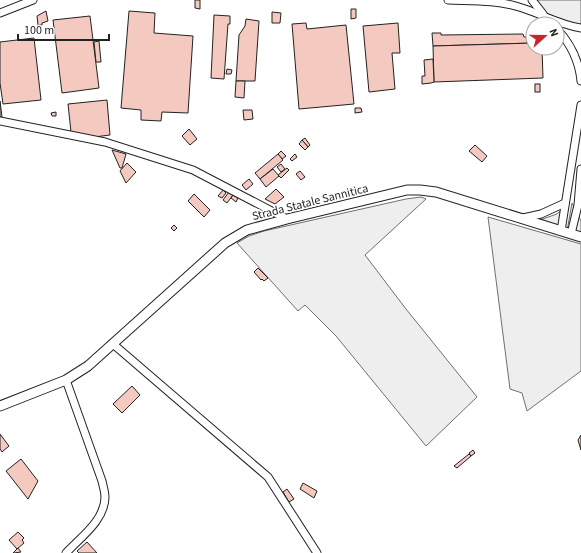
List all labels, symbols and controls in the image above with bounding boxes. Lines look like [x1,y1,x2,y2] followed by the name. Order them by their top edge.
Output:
[18,16,109,42] scale bar
[525,16,565,56] north arrow
[24,22,54,39] text: 100 m
[546,26,562,39] text: N
[250,180,370,225] street label: Strada Statale Sannitica

